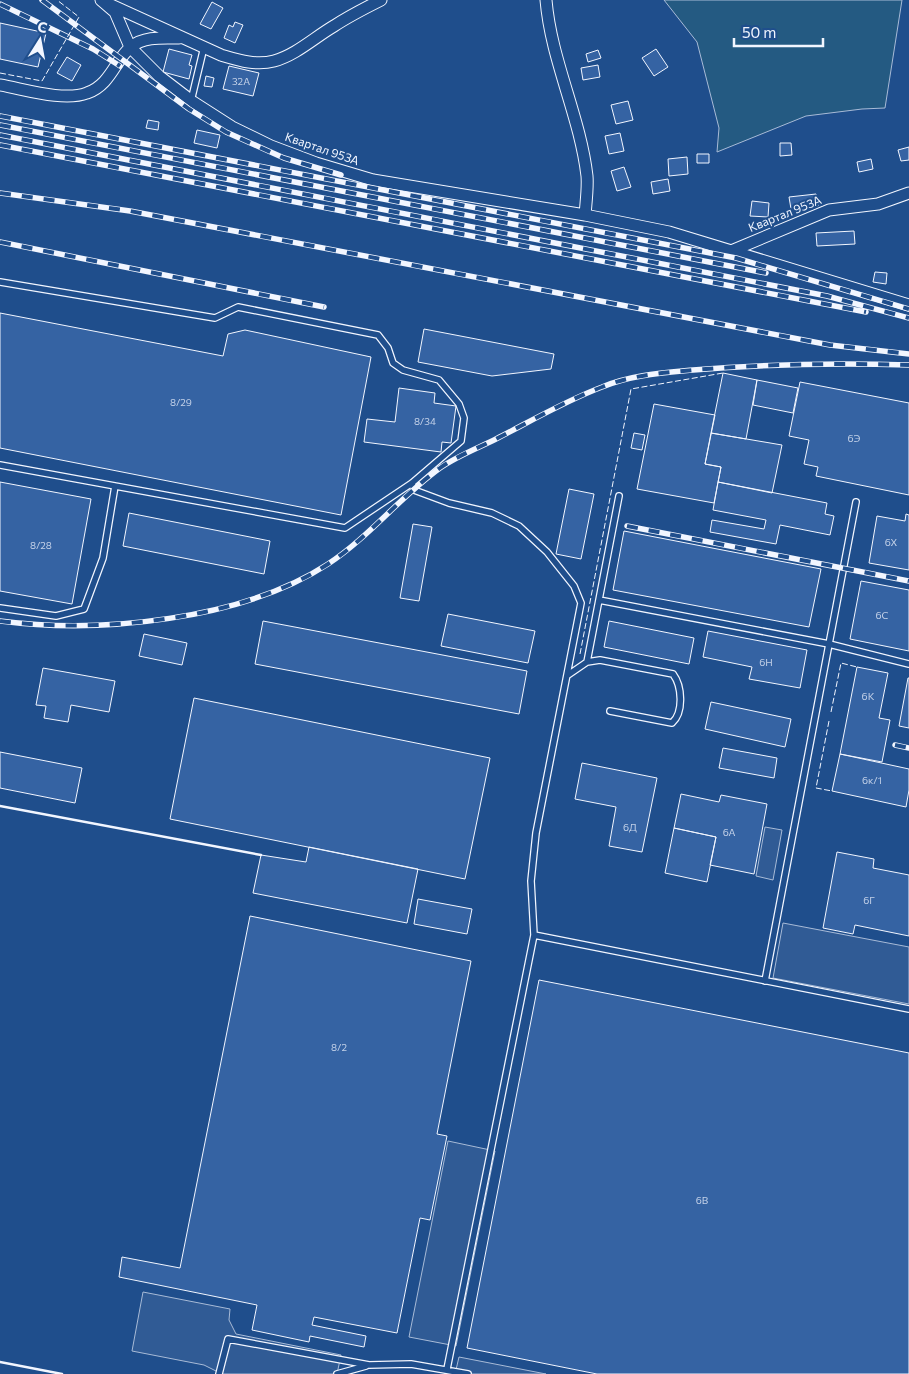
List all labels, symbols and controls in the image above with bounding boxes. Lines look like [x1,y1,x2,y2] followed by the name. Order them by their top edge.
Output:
[15,15,65,65] north arrow
[734,15,823,47] scale bar
[36,17,49,36] text: С
[742,23,776,41] text: 50 m
[232,75,250,87] house number: 32A
[283,129,361,167] street label: Квартал 953А
[746,192,823,234] street label: Квартал 953А
[170,396,192,408] house number: 8/29
[414,415,436,427] house number: 8/34
[848,432,861,444] house number: 6Э
[885,536,897,548] house number: 6Х
[30,539,52,551] house number: 8/28
[876,609,889,621] house number: 6С
[759,656,773,668] house number: 6Н
[862,690,875,702] house number: 6К
[862,774,882,786] house number: 6к/1
[623,821,637,833] house number: 6Д
[723,826,735,838] house number: 6А
[863,894,875,906] house number: 6Г
[331,1041,347,1053] house number: 8/2
[696,1194,709,1206] house number: 6В

